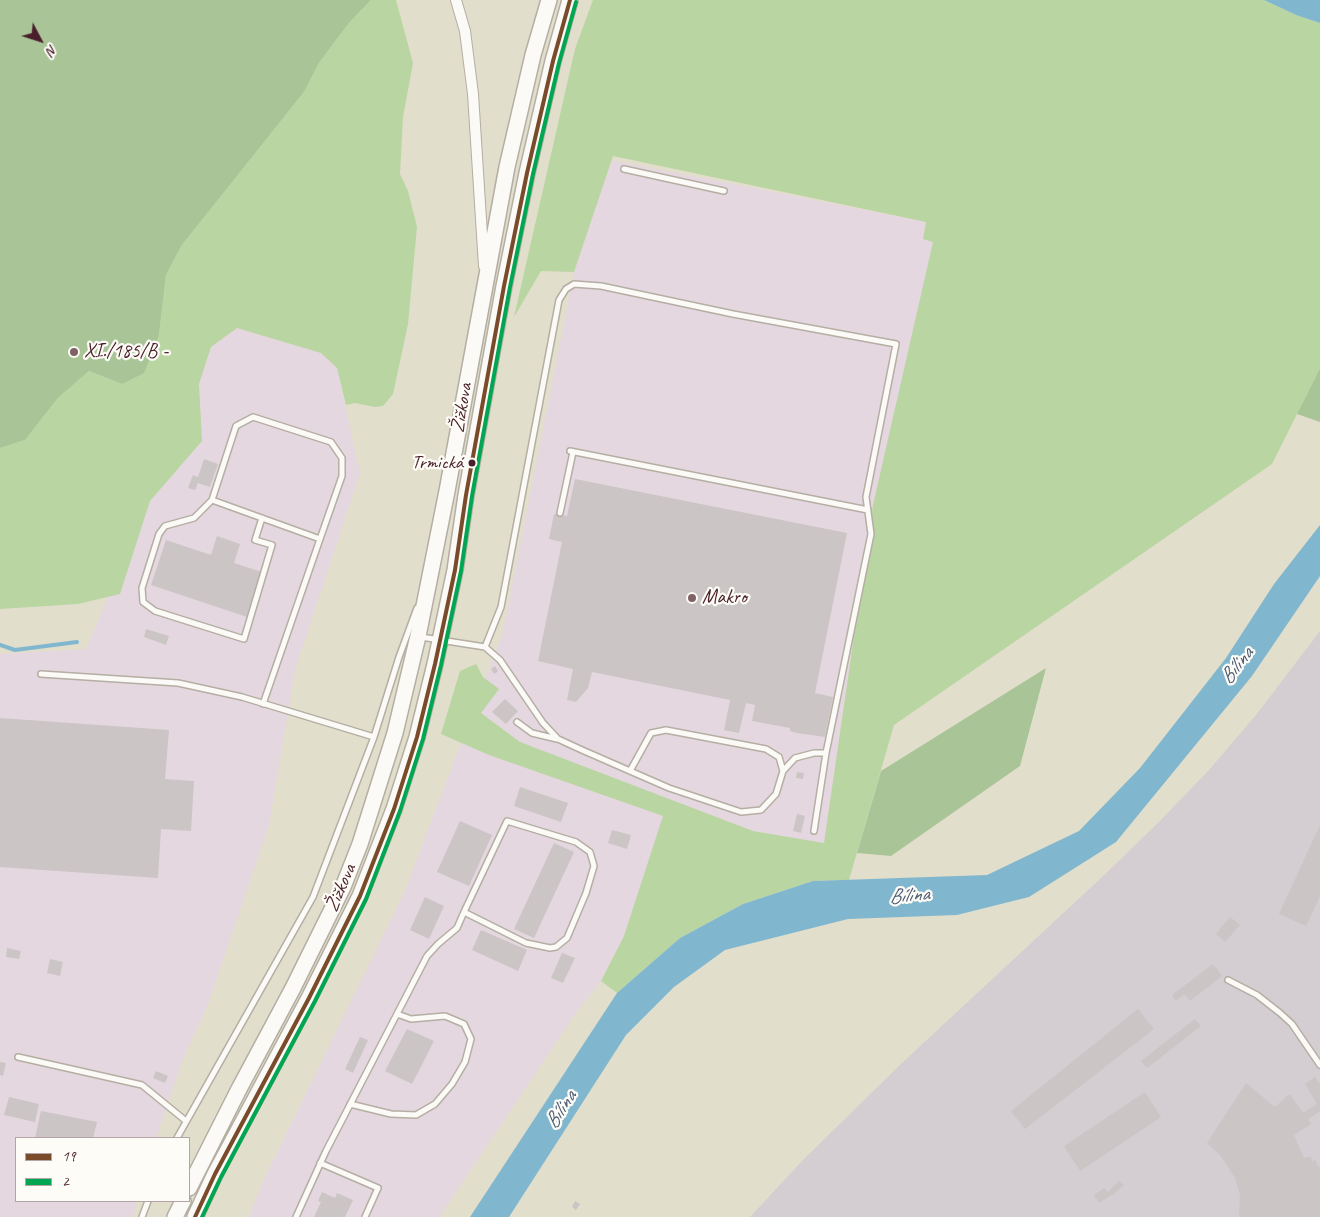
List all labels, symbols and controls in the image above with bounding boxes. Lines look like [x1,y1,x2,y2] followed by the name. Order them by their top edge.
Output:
[15,15,65,65] north arrow
[43,41,61,59] text: N
[84,340,168,364] place label: XI./185/B -
[68,346,80,358] marker: XI./185/B -
[446,381,478,435] street label: Žižkova
[411,452,463,474] place label: Trmická
[467,458,477,468] marker: Trmická
[702,586,747,610] place label: Makro
[686,592,698,604] marker: Makro
[1215,642,1259,690] water label: Bílina
[320,860,362,916] street label: Žižkova
[888,882,930,910] water label: Bílina
[539,1086,583,1134] water label: Bílina
[15,1137,190,1202] legend
[62,1147,76,1166] text: 19
[62,1172,69,1191] text: 2

